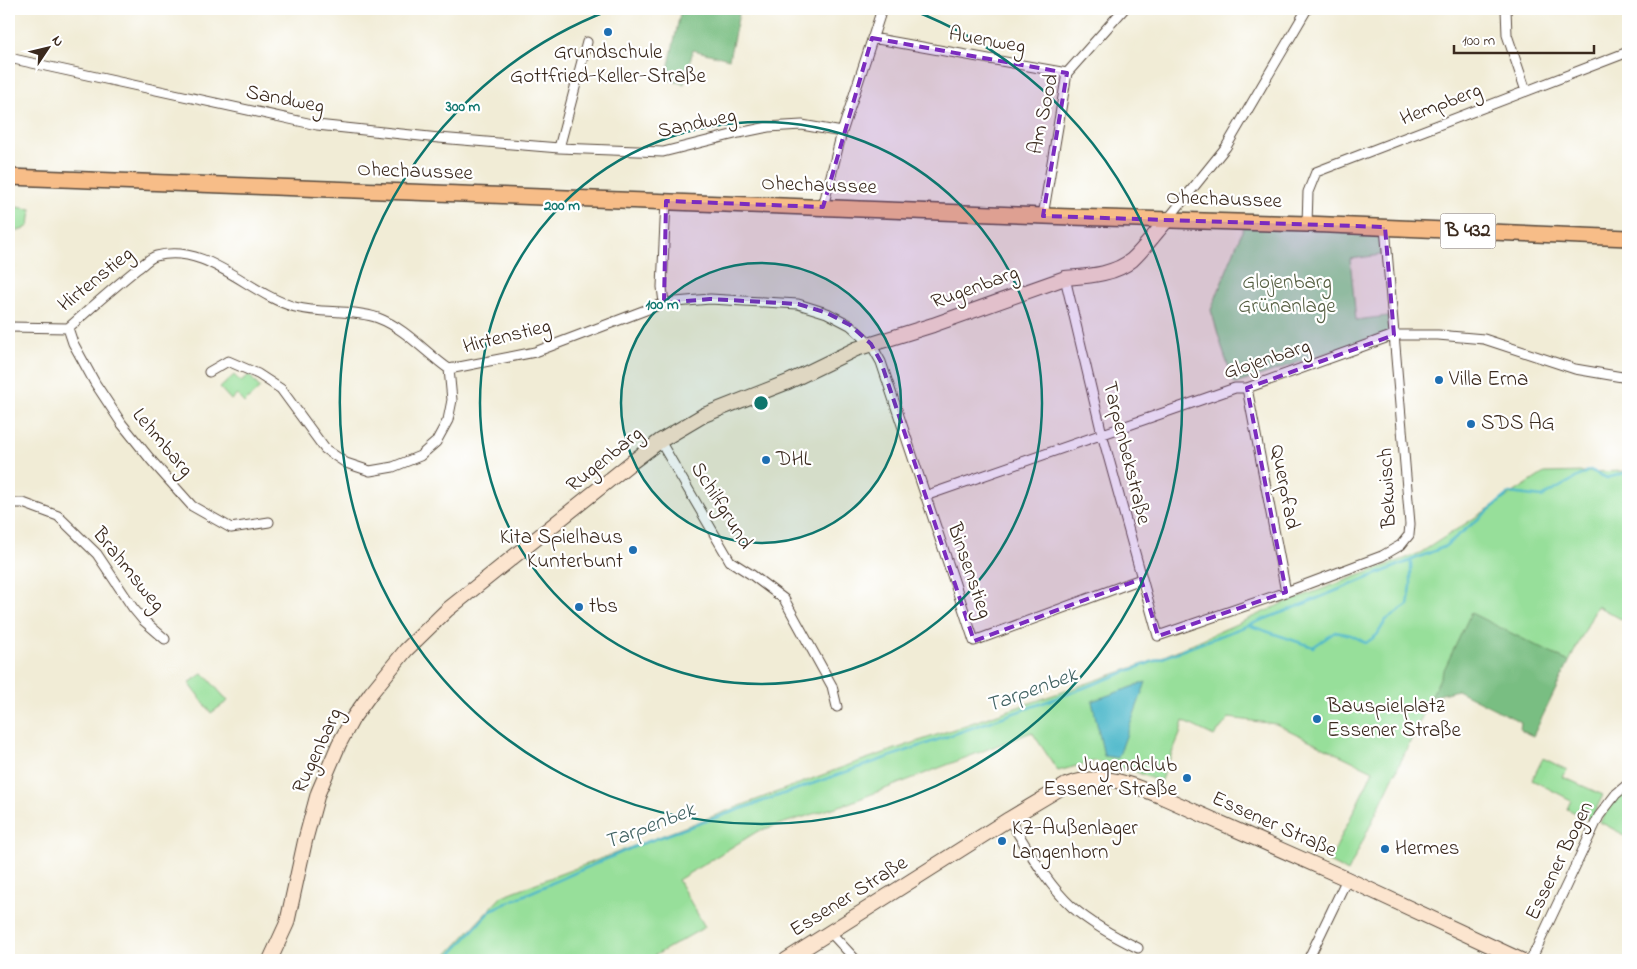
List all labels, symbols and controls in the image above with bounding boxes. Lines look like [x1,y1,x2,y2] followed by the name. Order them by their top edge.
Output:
[946,20,1028,64] street label: Auenweg
[22,22,72,72] north arrow
[1454,22,1594,54] scale bar
[602,26,614,38] marker: Grundschule Gottfried-Keller-Straße
[1462,30,1495,52] text: 100 m
[46,32,69,51] text: N
[510,38,707,92] place label: Grundschule Gottfried-Keller-Straße
[1021,71,1067,157] street label: Am Sood
[1396,76,1487,136] street label: Hempberg
[243,78,327,124] street label: Sandweg
[445,96,481,118] text: 300 m
[655,101,739,149] street label: Sandweg
[357,155,474,189] street label: Ohechaussee
[761,169,878,203] street label: Ohechaussee
[1166,183,1283,217] street label: Ohechaussee
[543,195,580,217] text: 200 m
[1440,214,1496,248] road number: B 432
[52,240,142,321] street label: Hirtenstieg
[927,258,1024,320] street label: Rugenbarg
[1238,268,1336,324] park label: Glojenbarg Grünanlage
[645,294,679,316] text: 100 m
[460,312,555,364] street label: Hirtenstieg
[1220,332,1315,390] street label: Glojenbarg
[1448,365,1528,395] place label: Villa Erna
[1433,374,1445,386] marker: Villa Erna
[1094,378,1158,528] street label: Tarpenbekstraße
[752,394,770,412] centre of rings
[123,402,200,485] street label: Lehmbarg
[1481,409,1555,439] place label: SDS AG
[1465,418,1477,430] marker: SDS AG
[560,420,651,502] street label: Rugenbarg
[1261,442,1307,532] street label: Querpfad
[775,445,812,475] place label: DHL
[1371,447,1405,530] street label: Bekwisch
[760,454,772,466] marker: DHL
[681,456,760,557] street label: Schilfgrund
[936,518,999,623] street label: Binsenstieg
[82,520,172,620] street label: Brahmsweg
[500,523,623,577] place label: Kita Spielhaus Kunterbunt
[627,544,639,556] marker: Kita Spielhaus Kunterbunt
[589,592,618,622] place label: tbs
[573,601,585,613] marker: tbs
[982,659,1083,722] water label: Tarpenbek
[1326,692,1461,746] place label: Bauspielplatz Essener Straße
[285,703,353,799] street label: Rugenbarg
[1311,713,1323,725] marker: Bauspielplatz Essener Straße
[1043,751,1178,805] place label: Jugendclub Essener Straße
[1181,772,1193,784] marker: Jugendclub Essener Straße
[1207,784,1342,866] street label: Essener Straße
[600,795,701,859] water label: Tarpenbek
[1518,796,1604,927] street label: Essener Bogen
[1012,814,1138,870] place label: KZ-Außenlager Langenhorn
[1395,834,1460,864] place label: Hermes
[996,835,1008,847] marker: KZ-Außenlager Langenhorn
[1379,843,1391,855] marker: Hermes
[784,849,914,945] street label: Essener Straße

